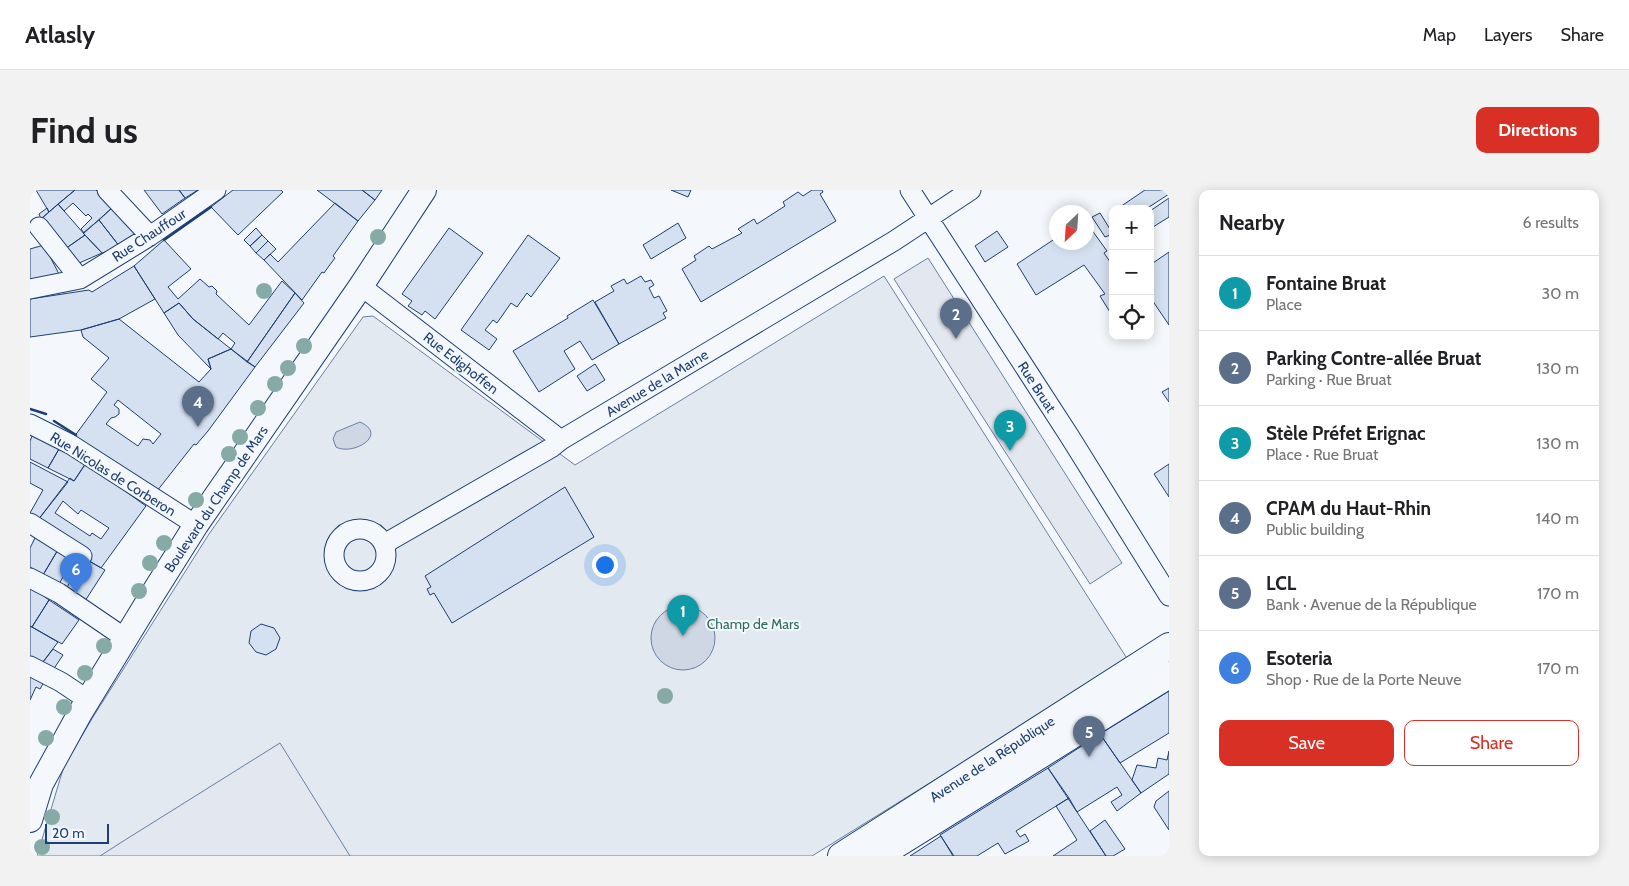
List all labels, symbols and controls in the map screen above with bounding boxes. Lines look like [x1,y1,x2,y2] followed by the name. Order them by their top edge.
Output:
[25,20,95,49] text: Atlasly
[1423,24,1456,46] text: Map
[1484,24,1533,46] text: Layers
[1561,24,1604,46] text: Share
[1476,107,1599,153] button: Directions
[30,109,138,152] text: Find us
[109,204,190,266] street label: Rue Chauffour
[1049,205,1094,250] north arrow
[1109,205,1154,340] map controls
[1109,205,1154,250] button: +
[1219,210,1285,235] text: Nearby
[1523,213,1579,232] text: 6 results
[1109,250,1154,295] button: −
[1266,272,1386,295] text: Fontaine Bruat
[1232,284,1238,303] text: 1
[1542,284,1579,303] text: 30 m
[1109,295,1154,340] button: locate
[1266,295,1302,314] text: Place
[940,298,972,339] pin: 2
[420,328,502,398] street label: Rue Edighoffen
[603,345,711,421] street label: Avenue de la Marne
[1266,347,1481,370] text: Parking Contre-allée Bruat
[1014,358,1060,416] street label: Rue Bruat
[1231,359,1239,378] text: 2
[1536,359,1579,378] text: 130 m
[1266,370,1392,389] text: Parking · Rue Bruat
[182,386,214,427] pin: 4
[994,410,1026,451] pin: 3
[160,422,272,576] street label: Boulevard du Champ de Mars
[1266,422,1426,445] text: Stèle Préfet Erignac
[47,428,179,520] street label: Rue Nicolas de Corberon
[1231,434,1239,453] text: 3
[1536,434,1579,453] text: 130 m
[1266,445,1378,464] text: Place · Rue Bruat
[1266,497,1431,520] text: CPAM du Haut-Rhin
[1230,509,1240,528] text: 4
[1536,509,1579,528] text: 140 m
[1266,520,1364,539] text: Public building
[592,552,618,578] your location
[60,553,92,594] pin: 6
[1266,572,1296,595] text: LCL
[1231,584,1239,603] text: 5
[1537,584,1579,603] text: 170 m
[667,595,699,636] pin: 1
[1266,595,1477,614] text: Bank · Avenue de la République
[707,615,799,633] park label: Champ de Mars
[1266,647,1332,670] text: Esoteria
[1231,659,1240,678] text: 6
[1537,659,1579,678] text: 170 m
[1266,670,1461,689] text: Shop · Rue de la Porte Neuve
[926,712,1058,806] street label: Avenue de la République
[1073,716,1105,757] pin: 5
[1219,720,1394,766] button: Save
[1404,720,1579,766] button: Share
[45,821,109,844] scale bar
[52,824,85,842] text: 20 m

